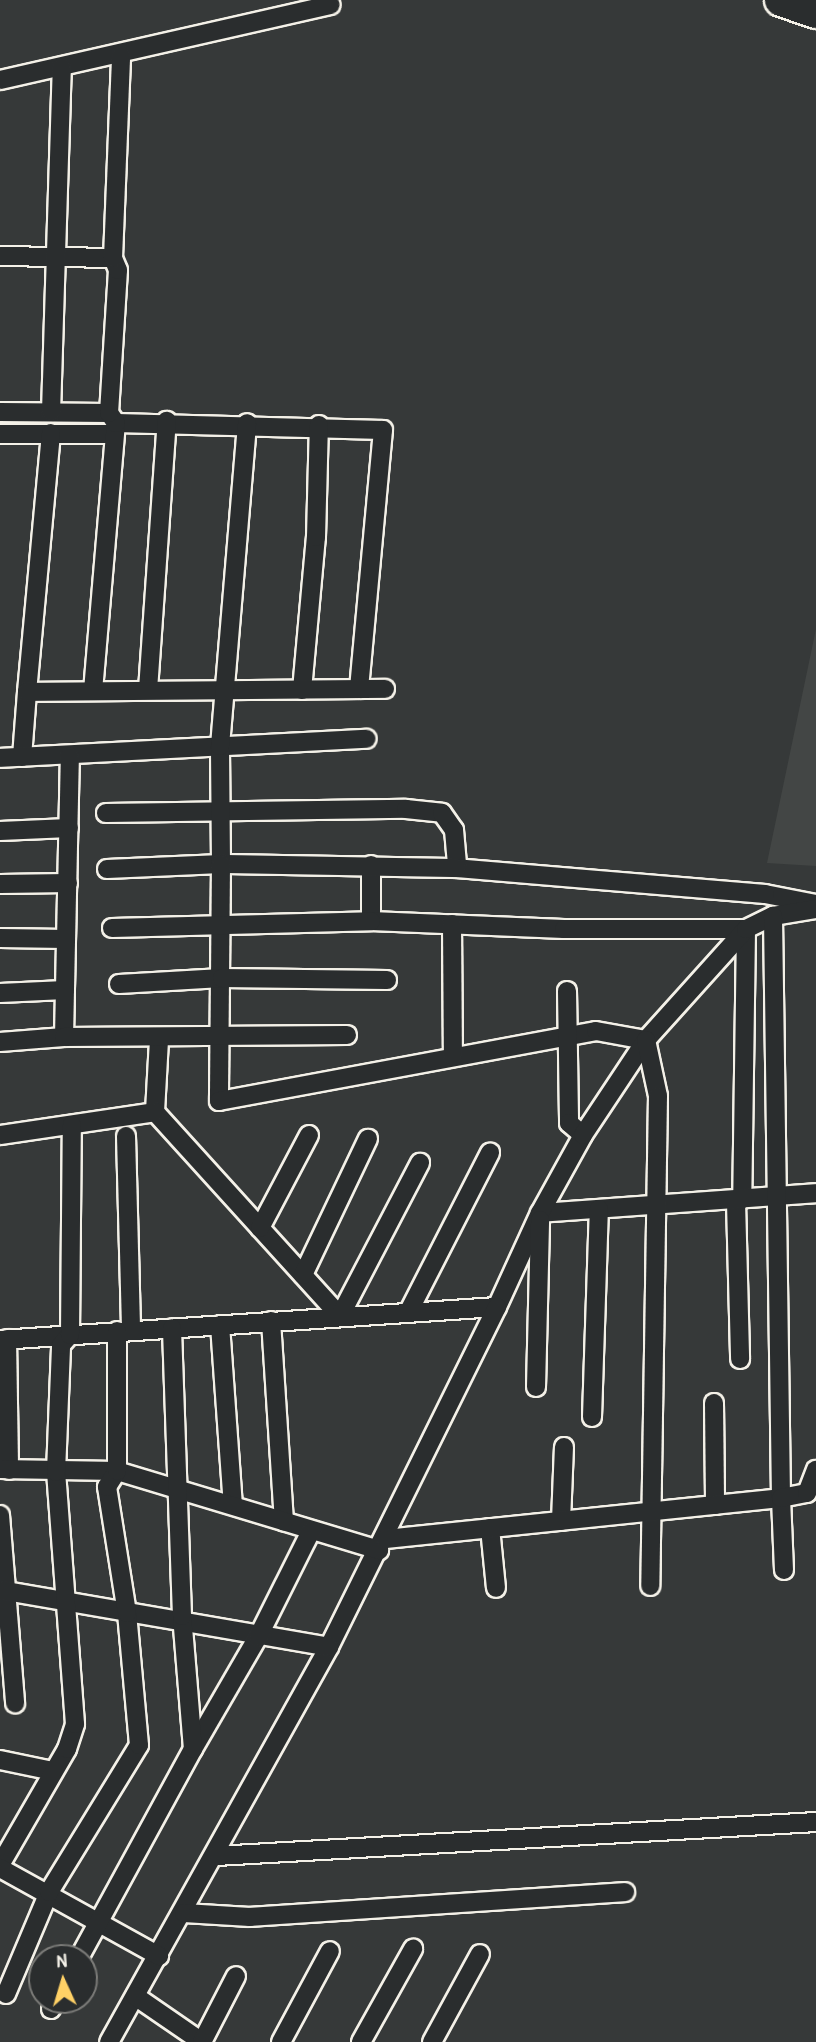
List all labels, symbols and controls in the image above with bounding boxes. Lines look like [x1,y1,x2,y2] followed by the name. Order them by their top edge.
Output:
[28,1944,98,2014] north arrow
[56,1947,68,1973] text: N

